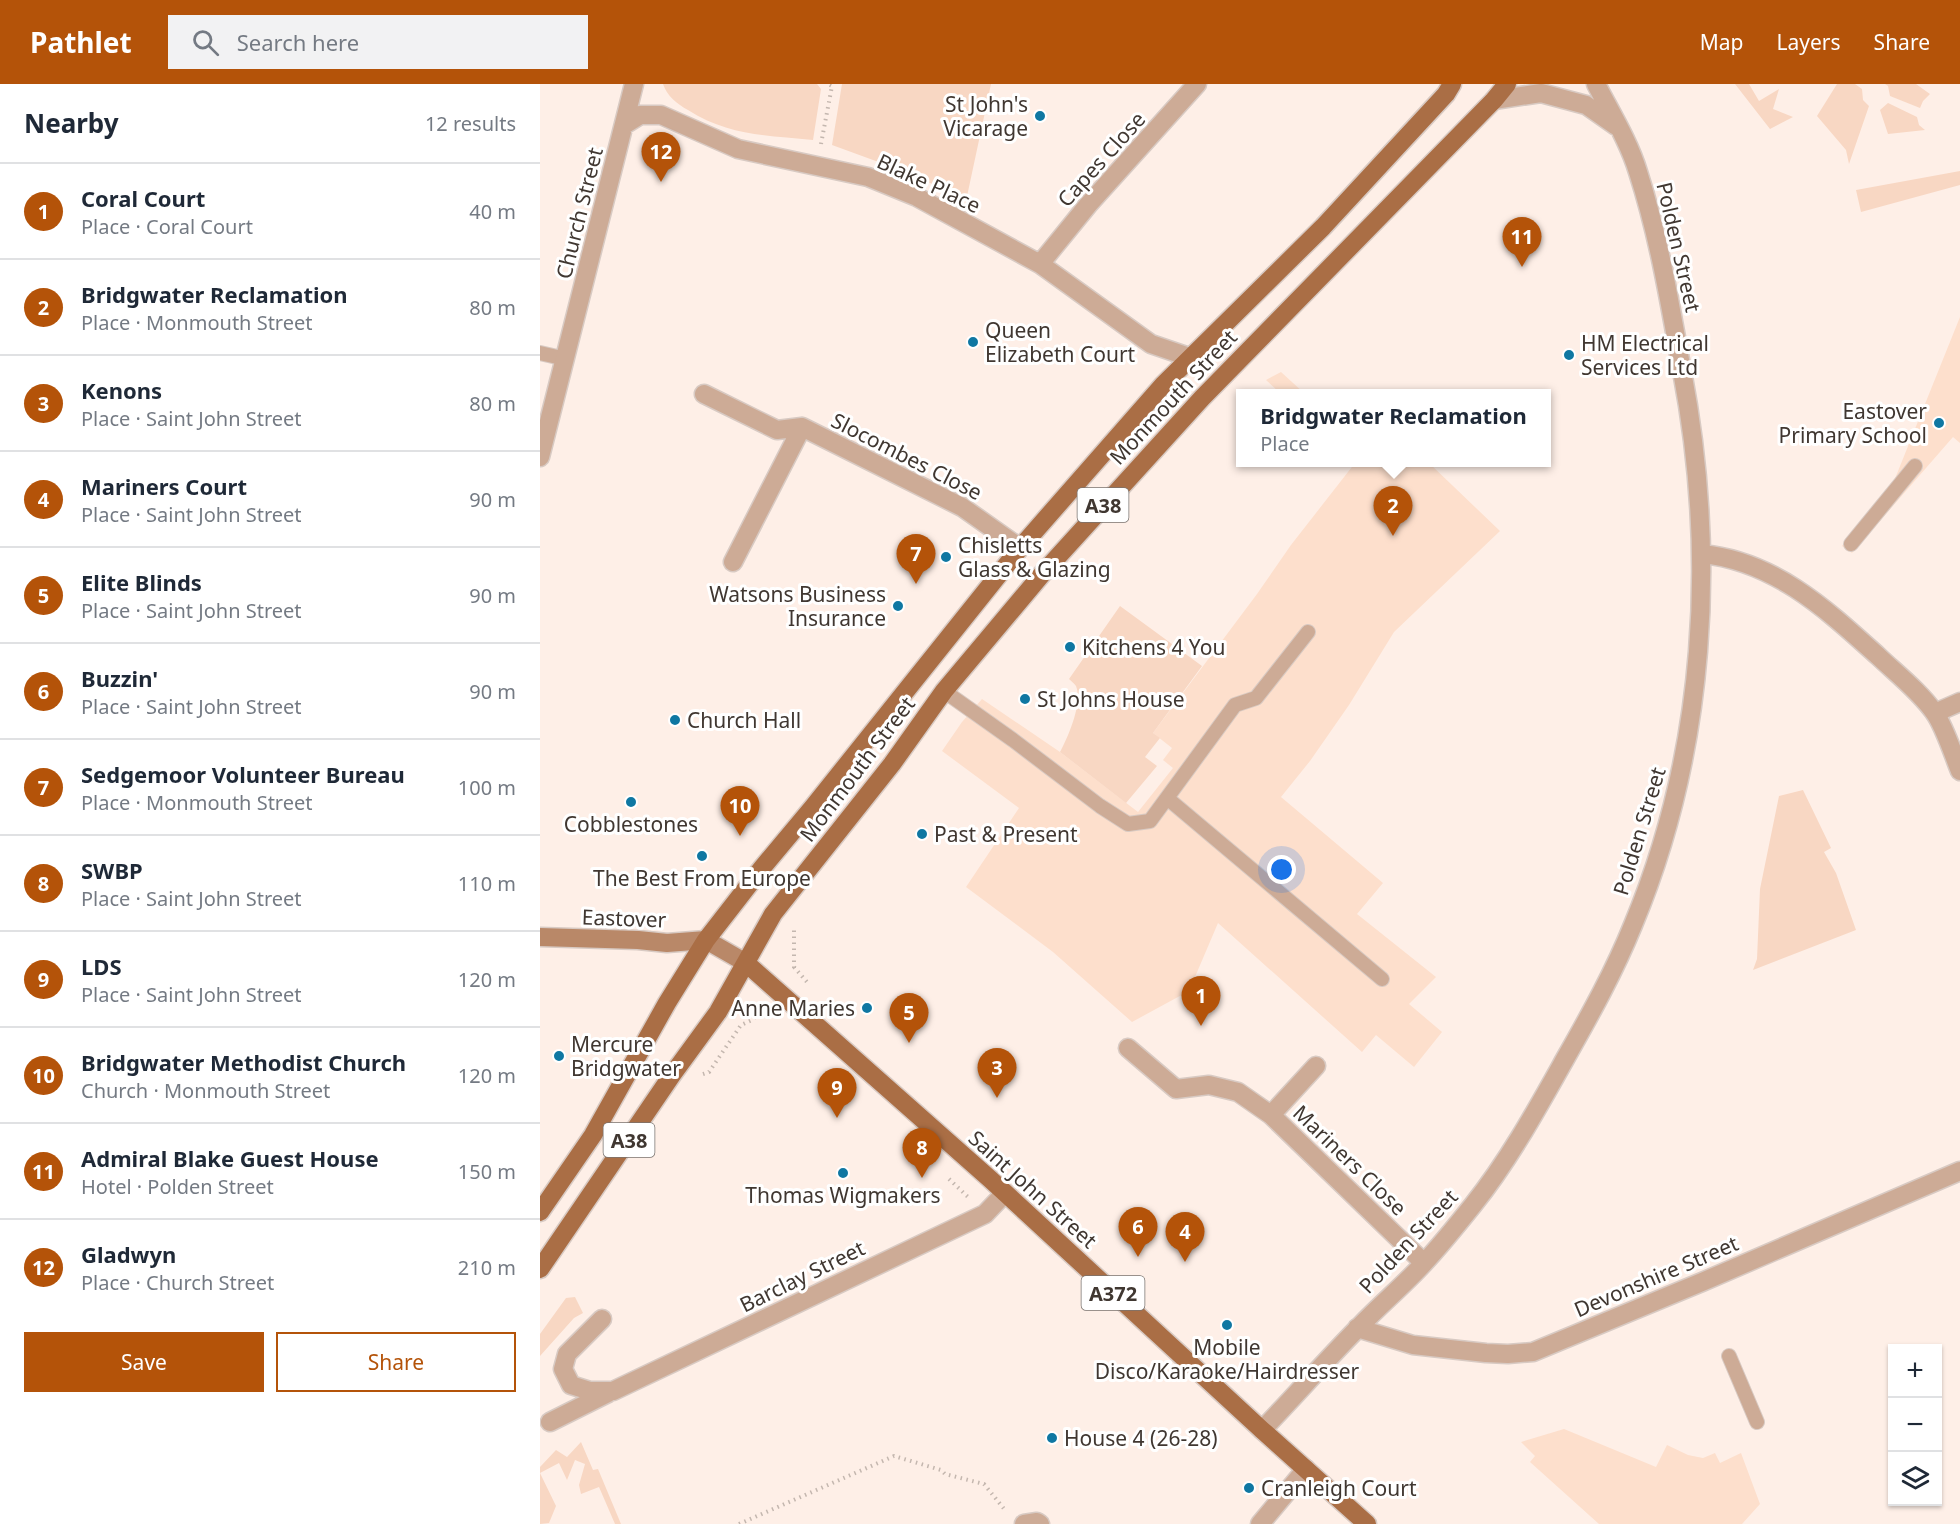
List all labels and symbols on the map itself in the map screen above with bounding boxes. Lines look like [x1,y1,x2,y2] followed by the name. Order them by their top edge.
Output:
[943,90,1028,142] place label: St John's Vicarage
[1051,106,1151,212] street label: Capes Close
[1033,109,1047,123] marker: St John's Vicarage
[642,132,680,182] pin: 12
[549,144,609,282] street label: Church Street
[873,147,985,219] street label: Blake Place
[1650,179,1708,315] street label: Polden Street
[1502,218,1542,267] pin: 11
[985,316,1136,368] place label: Queen Elizabeth Court
[1103,323,1243,470] street label: Monmouth Street
[1581,329,1709,381] place label: HM Electrical Services Ltd
[966,335,980,349] marker: Queen Elizabeth Court
[1562,348,1576,362] marker: HM Electrical Services Ltd
[1779,397,1927,449] place label: Eastover Primary School
[827,406,987,506] street label: Slocombes Close
[1932,416,1946,430] marker: Eastover Primary School
[1374,486,1412,536] pin: 2
[1078,488,1128,522] road number: A38
[958,531,1111,583] place label: Chisletts Glass & Glazing
[896,534,935,584] pin: 7
[939,550,953,564] marker: Chisletts Glass & Glazing
[709,580,886,632] place label: Watsons Business Insurance
[891,599,905,613] marker: Watsons Business Insurance
[1082,633,1225,661] place label: Kitchens 4 You
[1063,640,1077,654] marker: Kitchens 4 You
[1037,685,1185,713] place label: St Johns House
[793,690,921,847] street label: Monmouth Street
[1018,692,1032,706] marker: St Johns House
[687,706,801,734] place label: Church Hall
[668,713,682,727] marker: Church Hall
[1606,763,1672,899] street label: Polden Street
[720,786,760,836] pin: 10
[624,795,638,809] marker: Cobblestones
[564,810,698,838] place label: Cobblestones
[934,820,1078,848] place label: Past & Present
[915,827,929,841] marker: Past & Present
[695,849,709,863] marker: The Best From Europe
[1267,855,1296,884] your location
[593,864,811,892] place label: The Best From Europe
[581,903,667,933] street label: Eastover
[1182,976,1220,1026] pin: 1
[731,994,855,1022] place label: Anne Maries
[890,994,928,1043] pin: 5
[860,1001,874,1015] marker: Anne Maries
[571,1030,681,1082] place label: Mercure Bridgwater
[978,1048,1016,1098] pin: 3
[552,1049,566,1063] marker: Mercure Bridgwater
[818,1068,856,1118] pin: 9
[1287,1099,1413,1221] street label: Mariners Close
[604,1123,655,1157] road number: A38
[963,1124,1103,1254] street label: Saint John Street
[902,1128,941,1178] pin: 8
[836,1166,850,1180] marker: Thomas Wigmakers
[745,1181,941,1209] place label: Thomas Wigmakers
[1353,1183,1464,1299] street label: Polden Street
[1118,1208,1158,1257] pin: 6
[1166,1212,1204,1262] pin: 4
[1570,1229,1743,1323] street label: Devonshire Street
[735,1233,870,1318] street label: Barclay Street
[1082,1276,1144,1310] road number: A372
[1220,1318,1234,1332] marker: Mobile Disco/Karaoke/Hairdresser
[1095,1333,1360,1385] place label: Mobile Disco/Karaoke/Hairdresser
[1064,1424,1218,1452] place label: House 4 (26-28)
[1045,1431,1059,1445] marker: House 4 (26-28)
[1261,1474,1417,1502] place label: Cranleigh Court
[1242,1481,1256,1495] marker: Cranleigh Court

